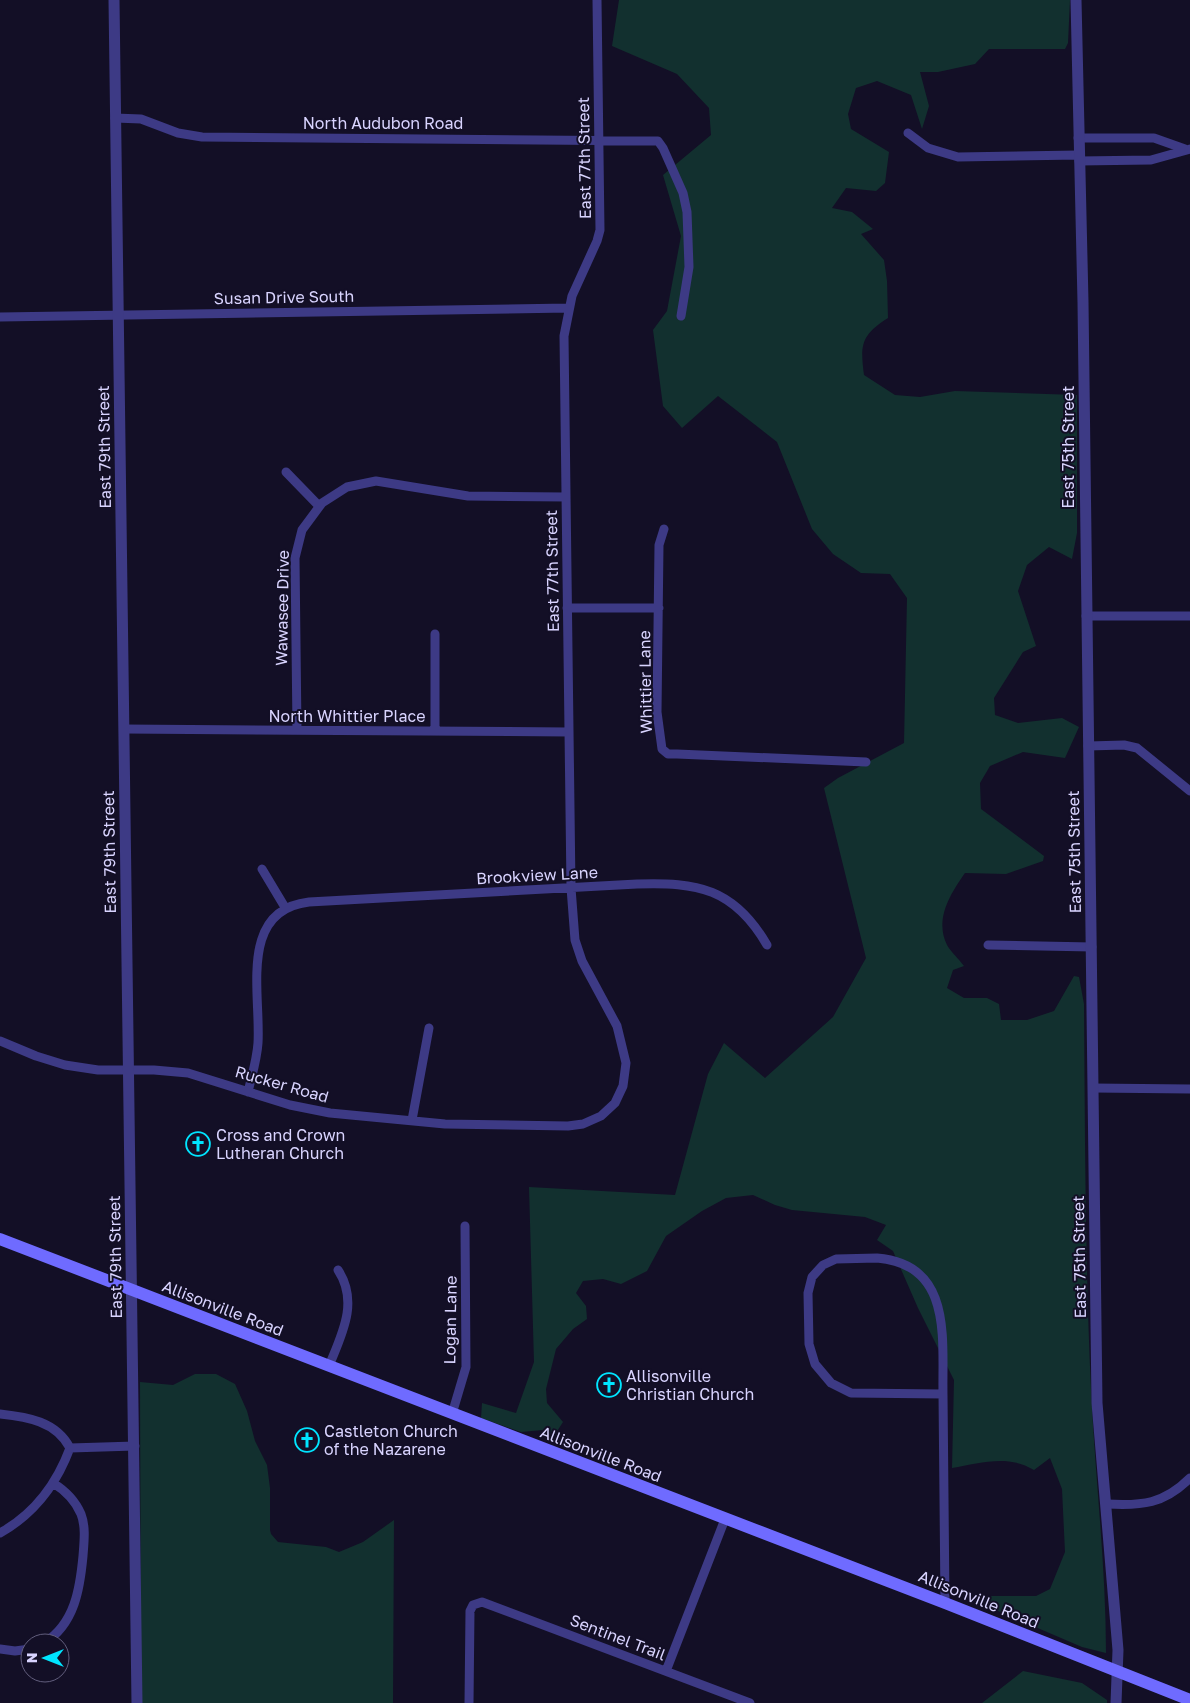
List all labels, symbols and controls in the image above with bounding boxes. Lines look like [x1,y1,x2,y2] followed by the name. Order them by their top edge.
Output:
[573,97,595,219] street label: East 77th Street
[303,113,463,133] street label: North Audubon Road
[213,286,355,308] street label: Susan Drive South
[93,385,115,509] street label: East 79th Street
[1058,386,1078,508] street label: East 75th Street
[541,510,563,632] street label: East 77th Street
[271,550,293,666] street label: Wawasee Drive
[634,630,656,734] street label: Whittier Lane
[268,706,426,726] street label: North Whittier Place
[98,790,120,914] street label: East 79th Street
[1063,790,1085,914] street label: East 75th Street
[476,862,598,888] street label: Brookview Lane
[233,1061,331,1107] street label: Rucker Road
[216,1125,345,1163] place label: Cross and Crown Lutheran Church
[185,1131,211,1157] church icon: Cross and Crown Lutheran Church
[104,1195,126,1319] street label: East 79th Street
[1068,1195,1090,1319] street label: East 75th Street
[439,1275,461,1365] street label: Logan Lane
[160,1276,286,1340] street label: Allisonville Road
[626,1366,754,1404] place label: Allisonville Christian Church
[596,1372,622,1398] church icon: Allisonville Christian Church
[324,1421,458,1459] place label: Castleton Church of the Nazarene
[538,1422,664,1486] street label: Allisonville Road
[294,1427,320,1453] church icon: Castleton Church of the Nazarene
[916,1566,1042,1632] street label: Allisonville Road
[567,1610,669,1664] street label: Sentinel Trail
[20,1633,70,1683] north arrow
[23,1653,40,1663] text: N

